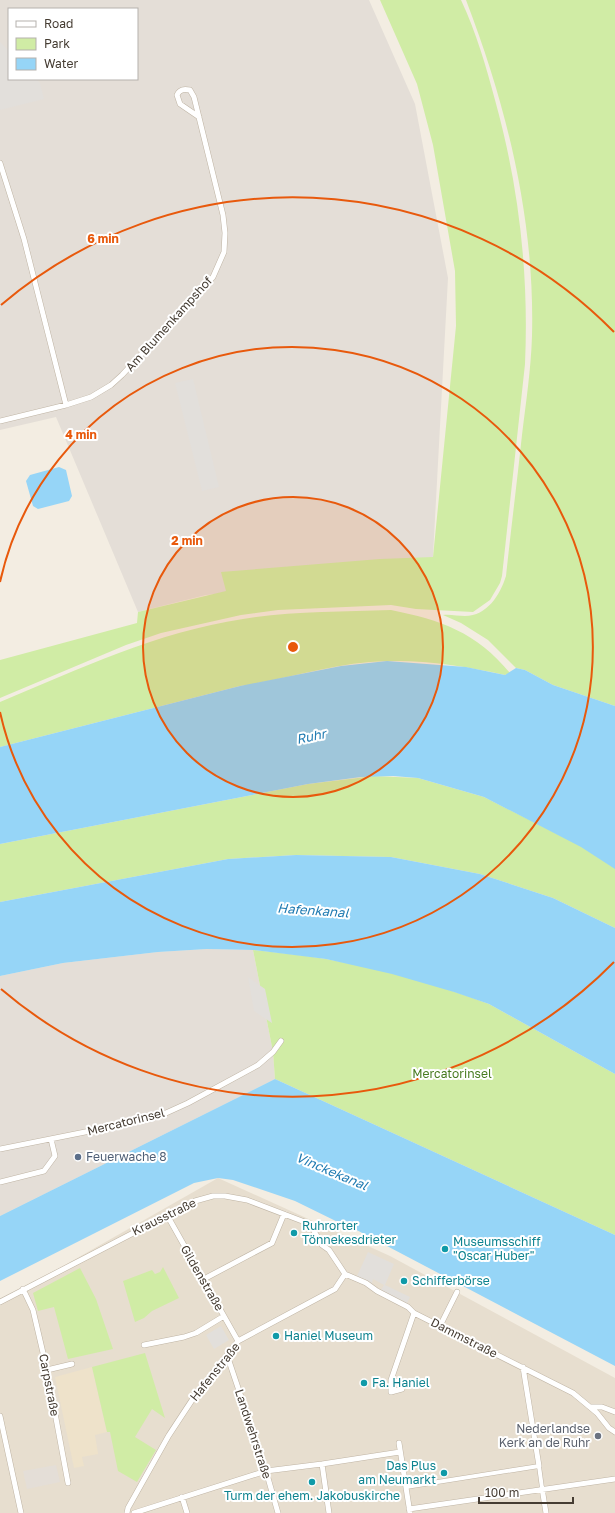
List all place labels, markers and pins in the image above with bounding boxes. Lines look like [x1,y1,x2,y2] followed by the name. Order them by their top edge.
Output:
[286,640,300,654] centre of rings
[86,1149,167,1164] place label: Feuerwache 8
[73,1152,83,1162] marker: Feuerwache 8
[302,1218,396,1247] place label: Ruhrorter Tönnekesdrieter
[289,1228,299,1238] marker: Ruhrorter Tönnekesdrieter
[453,1234,541,1263] place label: Museumsschiff "Oscar Huber"
[440,1244,450,1254] marker: Museumsschiff "Oscar Huber"
[412,1273,490,1288] place label: Schifferbörse
[399,1276,409,1286] marker: Schifferbörse
[284,1328,373,1343] place label: Haniel Museum
[271,1331,281,1341] marker: Haniel Museum
[372,1375,430,1390] place label: Fa. Haniel
[359,1378,369,1388] marker: Fa. Haniel
[499,1421,590,1450] place label: Nederlandse Kerk an de Ruhr
[593,1431,603,1441] marker: Nederlandse Kerk an de Ruhr
[358,1458,436,1487] place label: Das Plus am Neumarkt
[439,1468,449,1478] marker: Das Plus am Neumarkt
[307,1477,317,1487] marker: Turm der ehem. Jakobuskirche
[224,1488,400,1503] place label: Turm der ehem. Jakobuskirche

